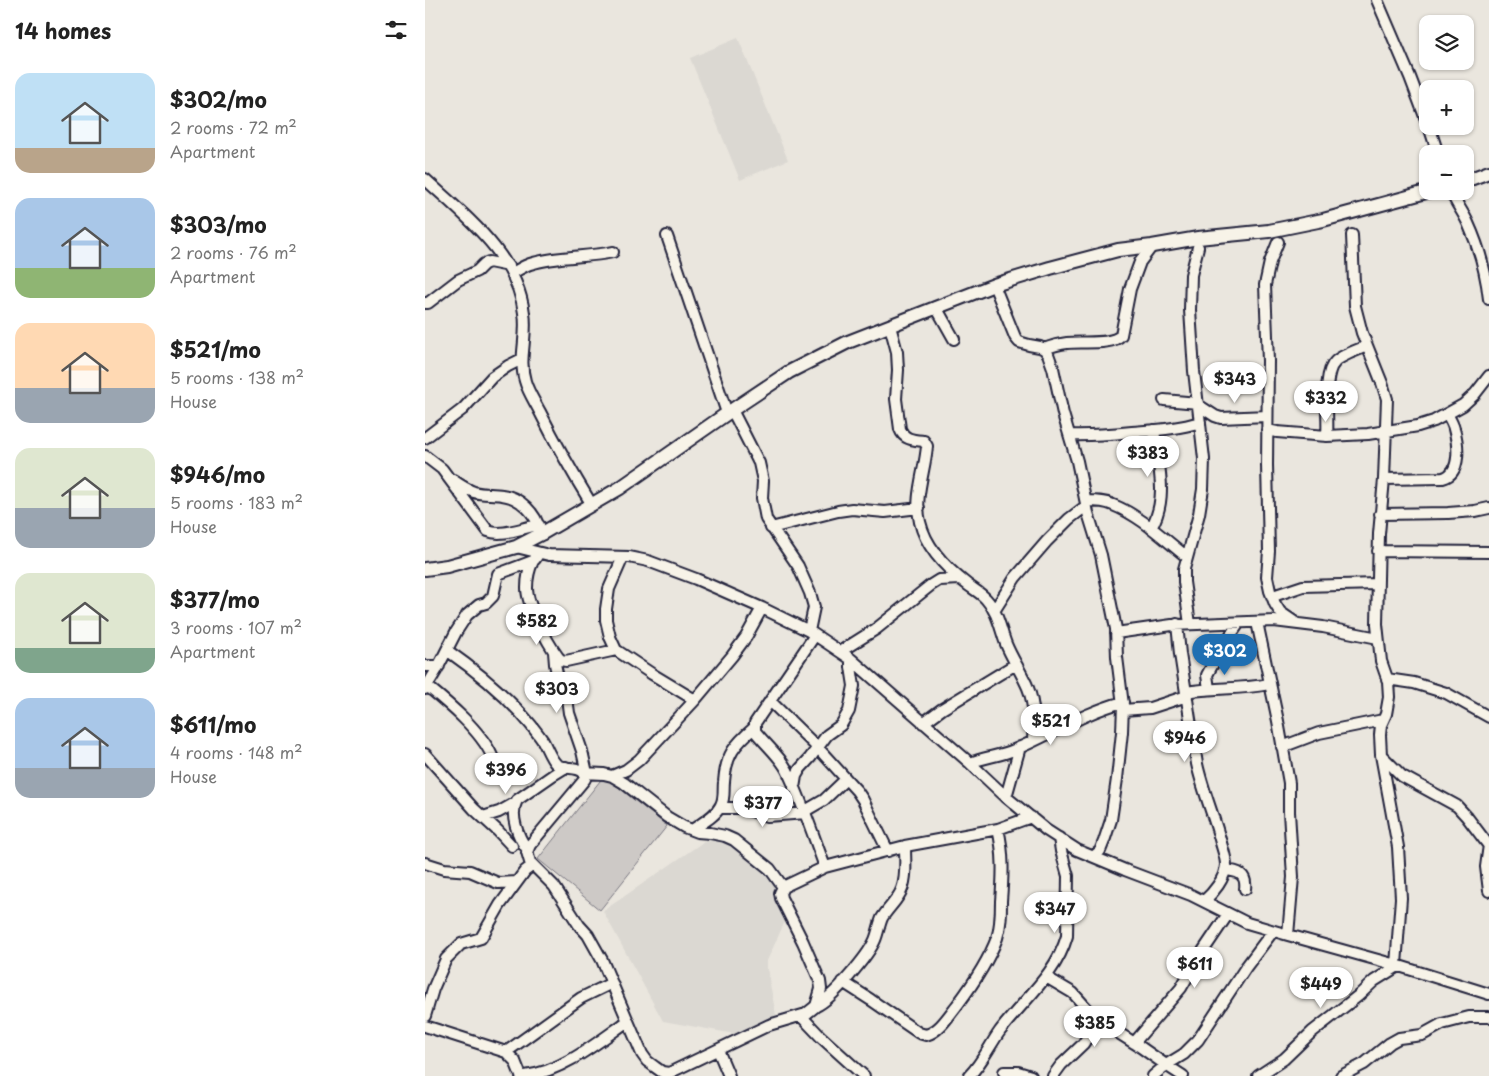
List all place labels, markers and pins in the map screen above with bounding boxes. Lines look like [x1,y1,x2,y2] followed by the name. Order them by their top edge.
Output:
[1205,362,1265,404] pin: $343
[1296,380,1356,423] pin: $332
[1118,436,1178,478] pin: $383
[507,604,567,646] pin: $582
[1195,634,1255,676] pin: $302
[527,672,587,714] pin: $303
[1021,704,1081,746] pin: $521
[1155,720,1215,763] pin: $946
[476,752,536,795] pin: $396
[733,786,793,828] pin: $377
[1025,892,1085,934] pin: $347
[1165,946,1225,989] pin: $611
[1291,966,1351,1009] pin: $449
[1065,1006,1125,1048] pin: $385

